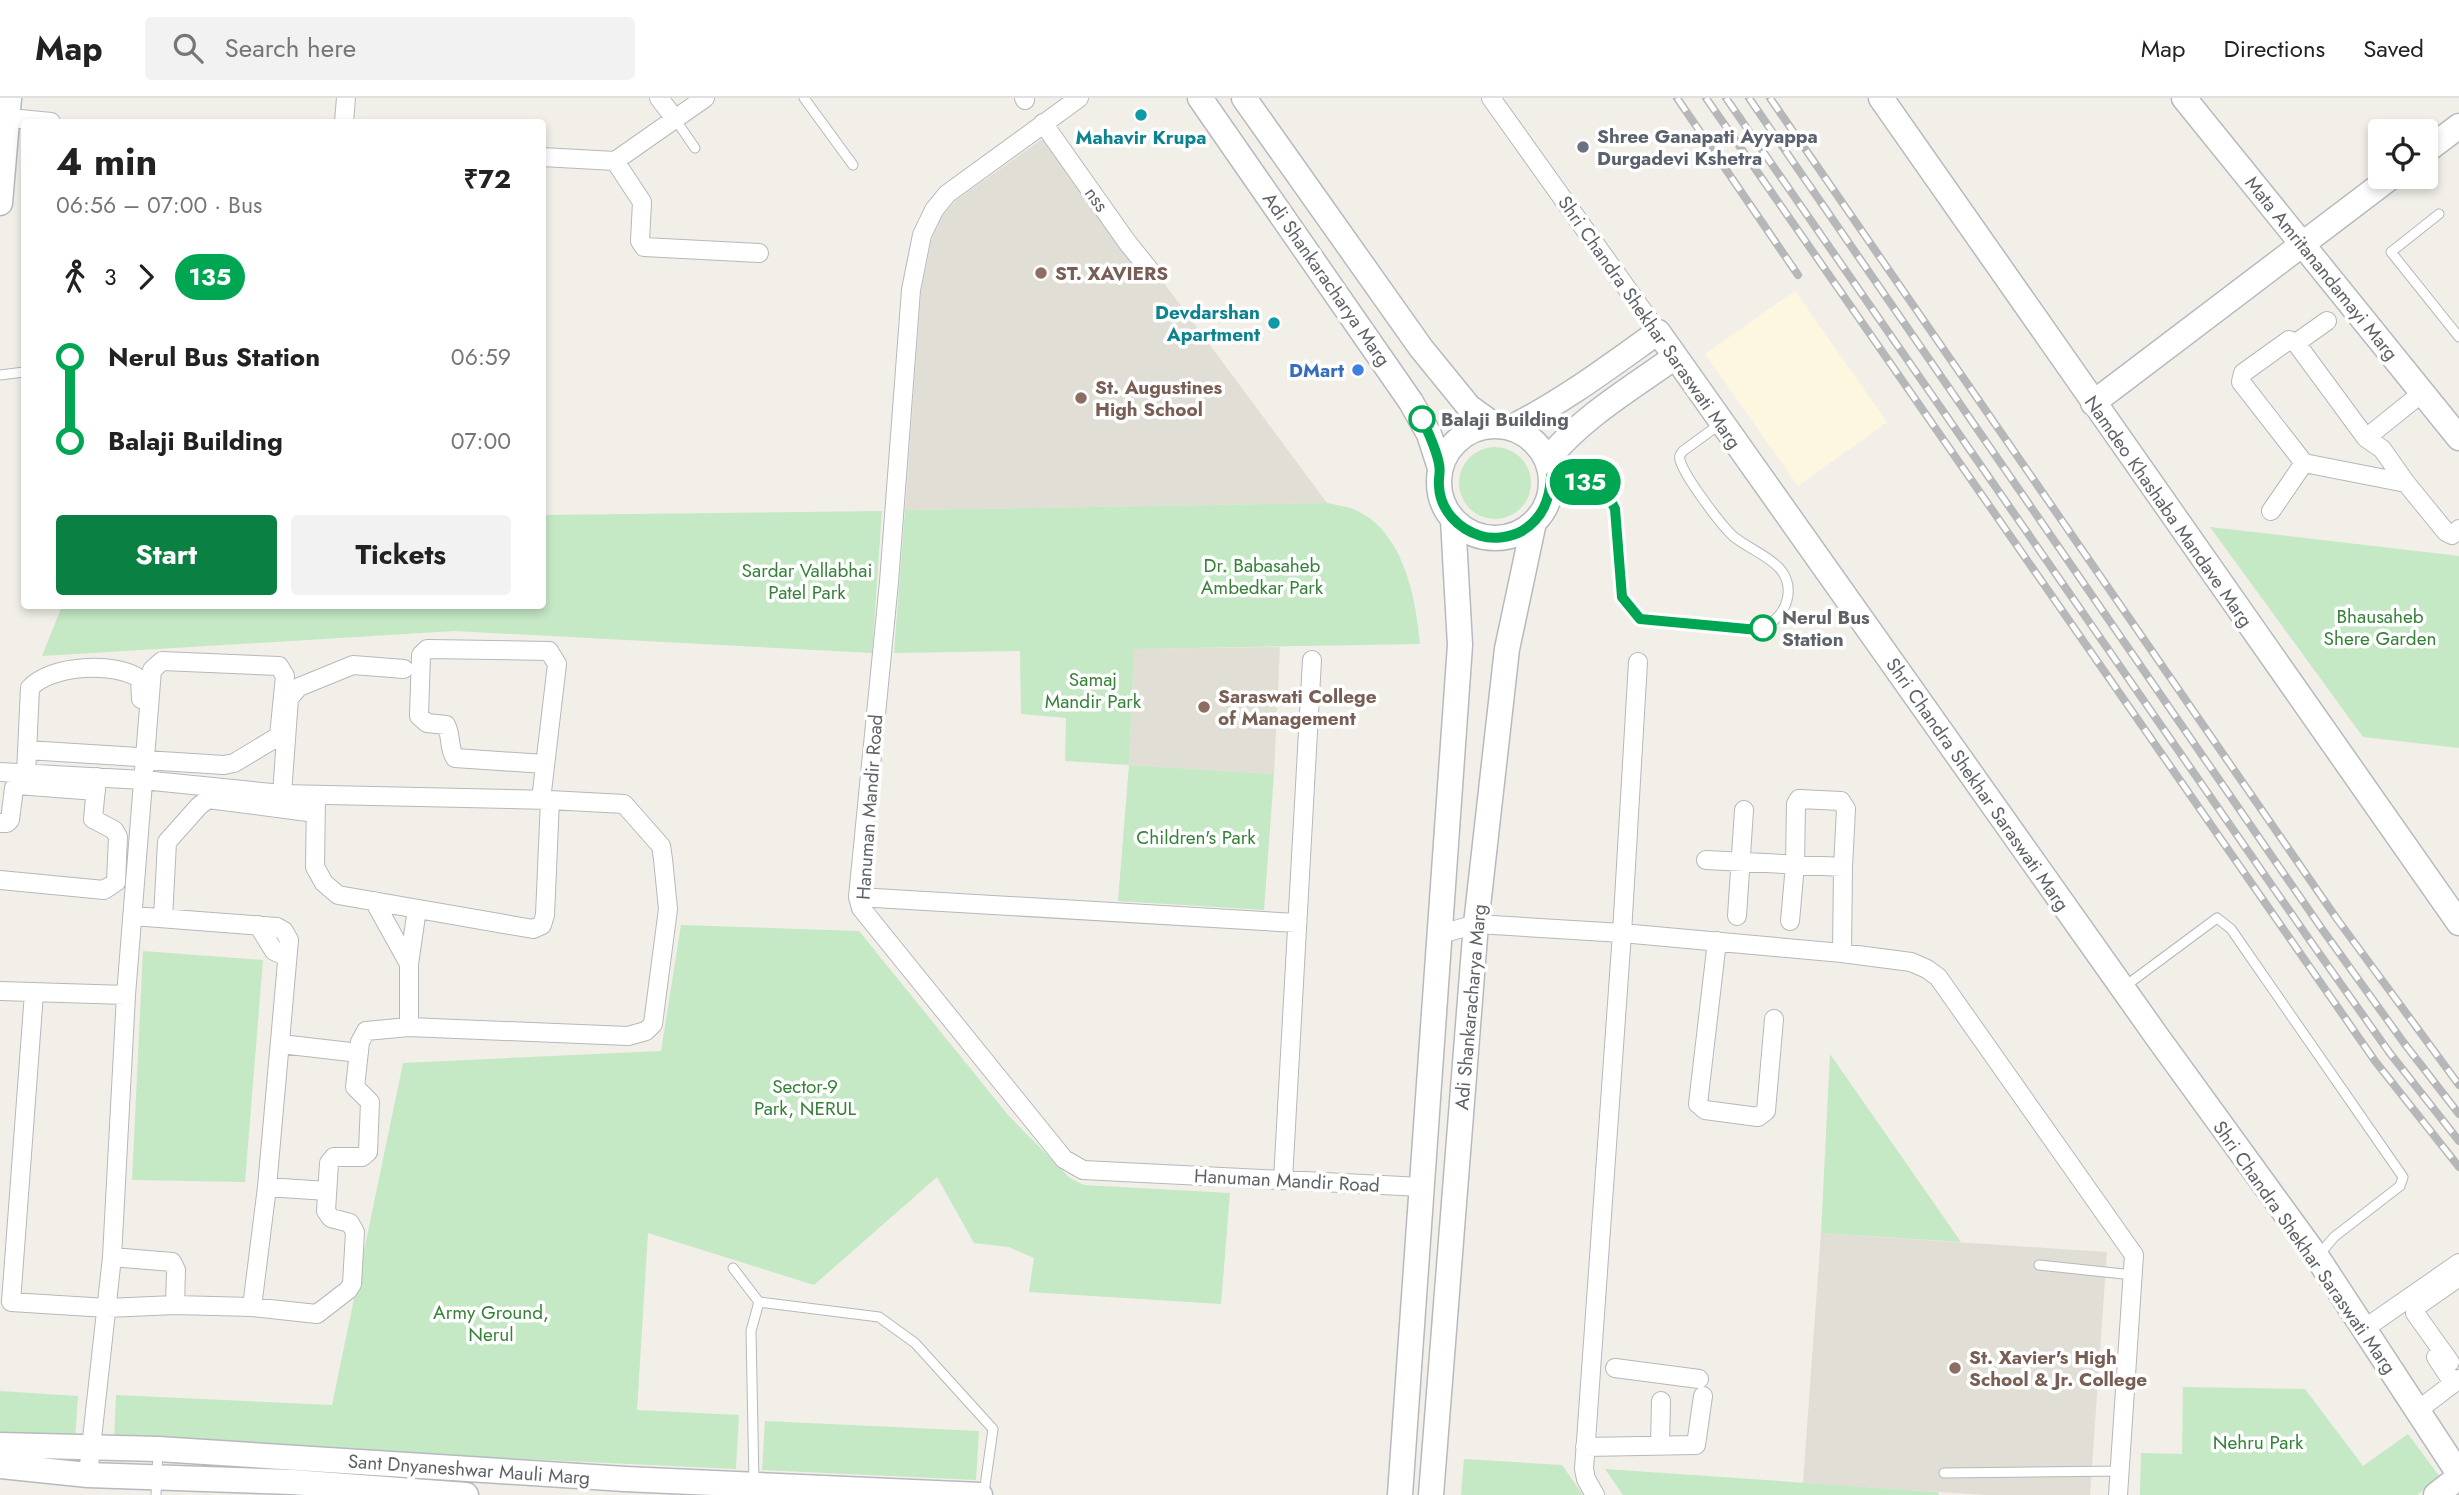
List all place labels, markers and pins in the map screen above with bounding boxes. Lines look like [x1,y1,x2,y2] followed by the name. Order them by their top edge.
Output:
[1133,107,1149,123] marker: Mahavir Krupa
[1597,123,1818,172] place label: Shree Ganapati Ayyappa Durgadevi Kshetra
[1076,124,1206,151] place label: Mahavir Krupa
[1575,139,1591,155] marker: Shree Ganapati Ayyappa Durgadevi Kshetra
[1055,260,1168,287] place label: ST. XAVIERS
[1033,265,1049,281] marker: ST. XAVIERS
[1155,299,1260,348] place label: Devdarshan Apartment
[1266,315,1282,331] marker: Devdarshan Apartment
[1289,357,1344,384] place label: DMart
[1350,362,1366,378] marker: DMart
[1095,374,1223,423] place label: St. Augustines High School
[1073,390,1089,406] marker: St. Augustines High School
[1409,406,1435,432] marker: Balaji Building
[1441,406,1569,433] place label: Balaji Building
[1782,604,1870,653] place label: Nerul Bus Station
[1750,615,1776,641] marker: Nerul Bus Station
[1218,683,1377,732] place label: Saraswati College of Management
[1196,699,1212,715] marker: Saraswati College of Management
[1969,1344,2147,1393] place label: St. Xavier's High School & Jr. College
[1947,1360,1963,1376] marker: St. Xavier's High School & Jr. College

